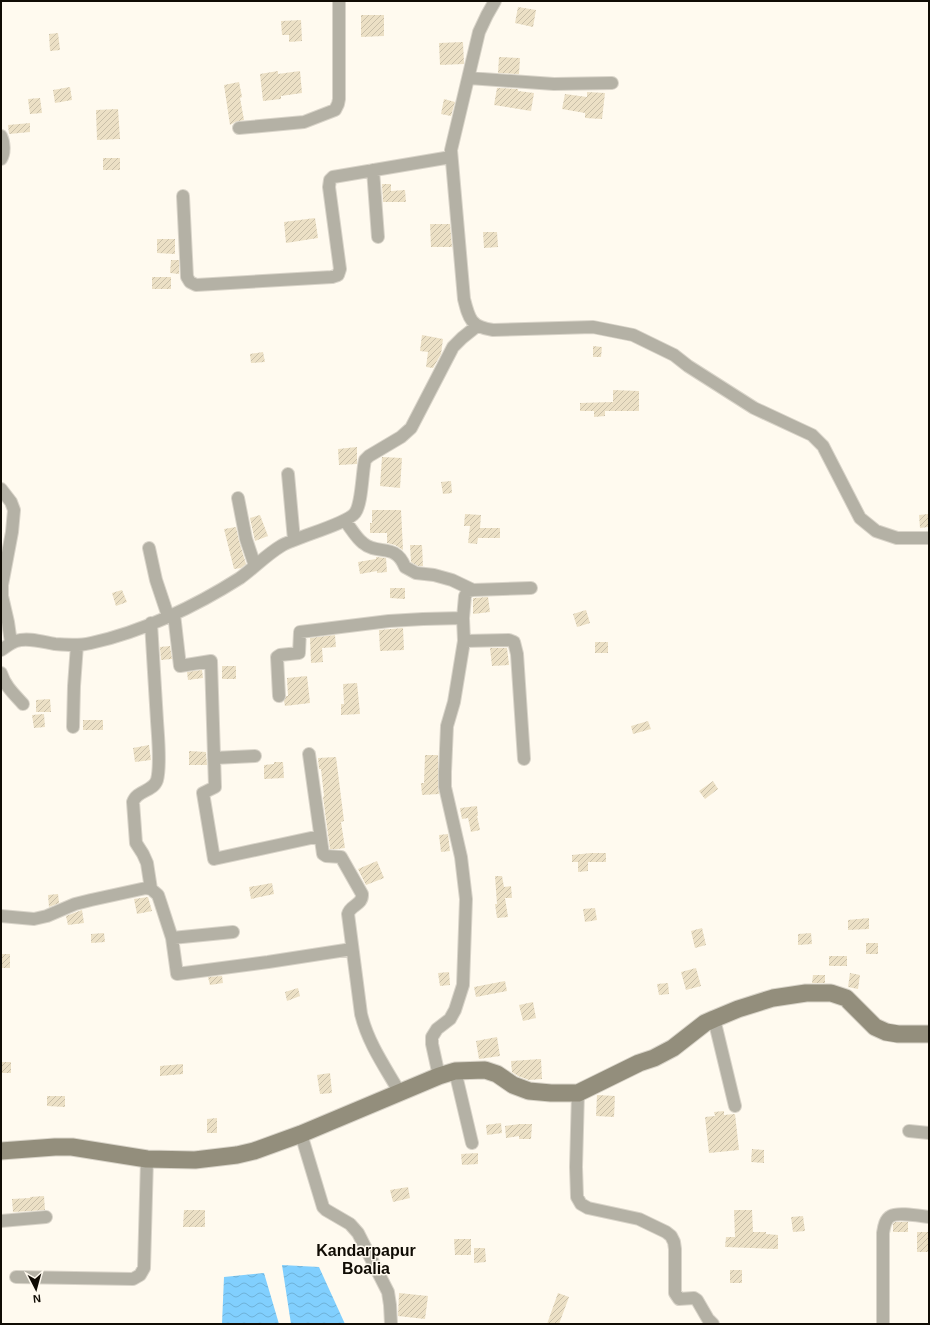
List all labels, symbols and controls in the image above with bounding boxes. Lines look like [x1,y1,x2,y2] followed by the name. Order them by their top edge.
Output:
[316,1242,416,1277] district label: Kandarpapur Boalia
[16,1269,56,1309] north arrow
[32,1293,42,1305] text: N

